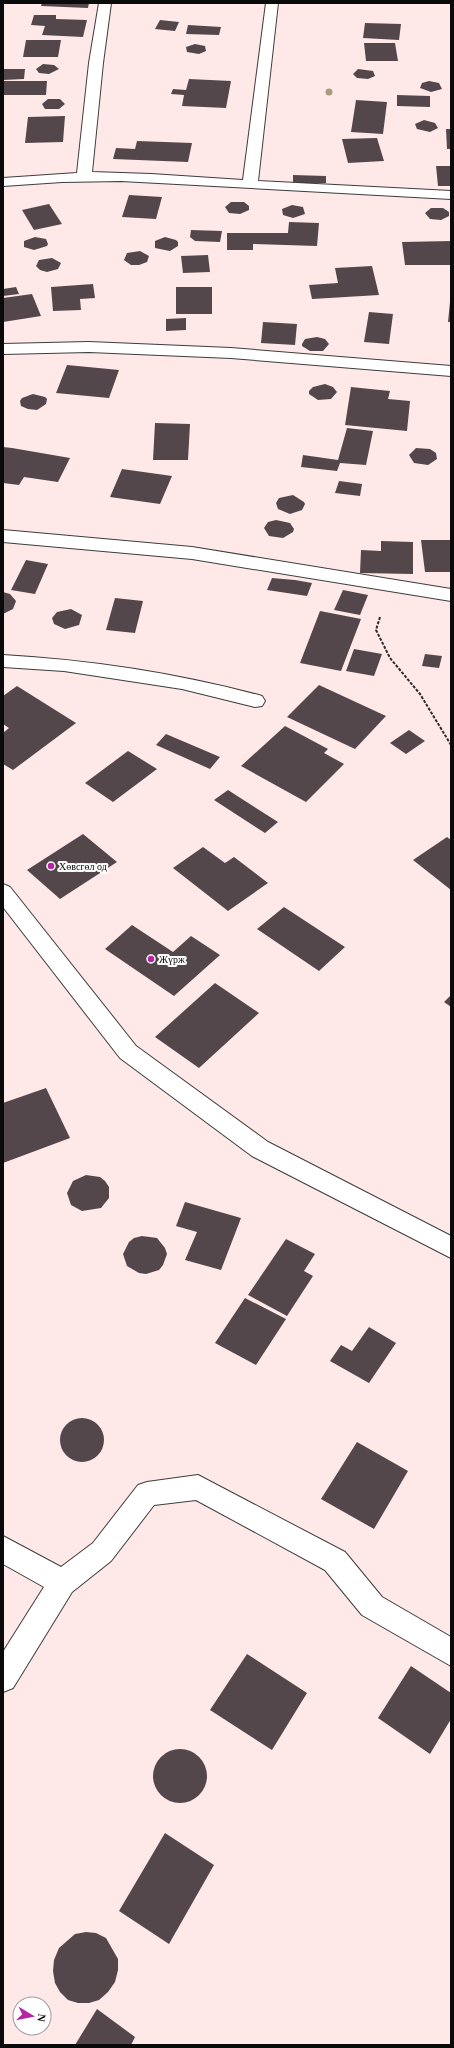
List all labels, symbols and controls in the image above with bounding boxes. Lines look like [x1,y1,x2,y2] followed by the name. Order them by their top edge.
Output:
[46,861,56,871] marker: Хөвсгөл од
[59,861,107,872] place label: Хөвсгөл од
[146,954,156,964] marker: Жүрж
[159,954,185,965] place label: Жүрж
[12,1996,52,2036] north arrow
[35,2013,48,2023] text: N

